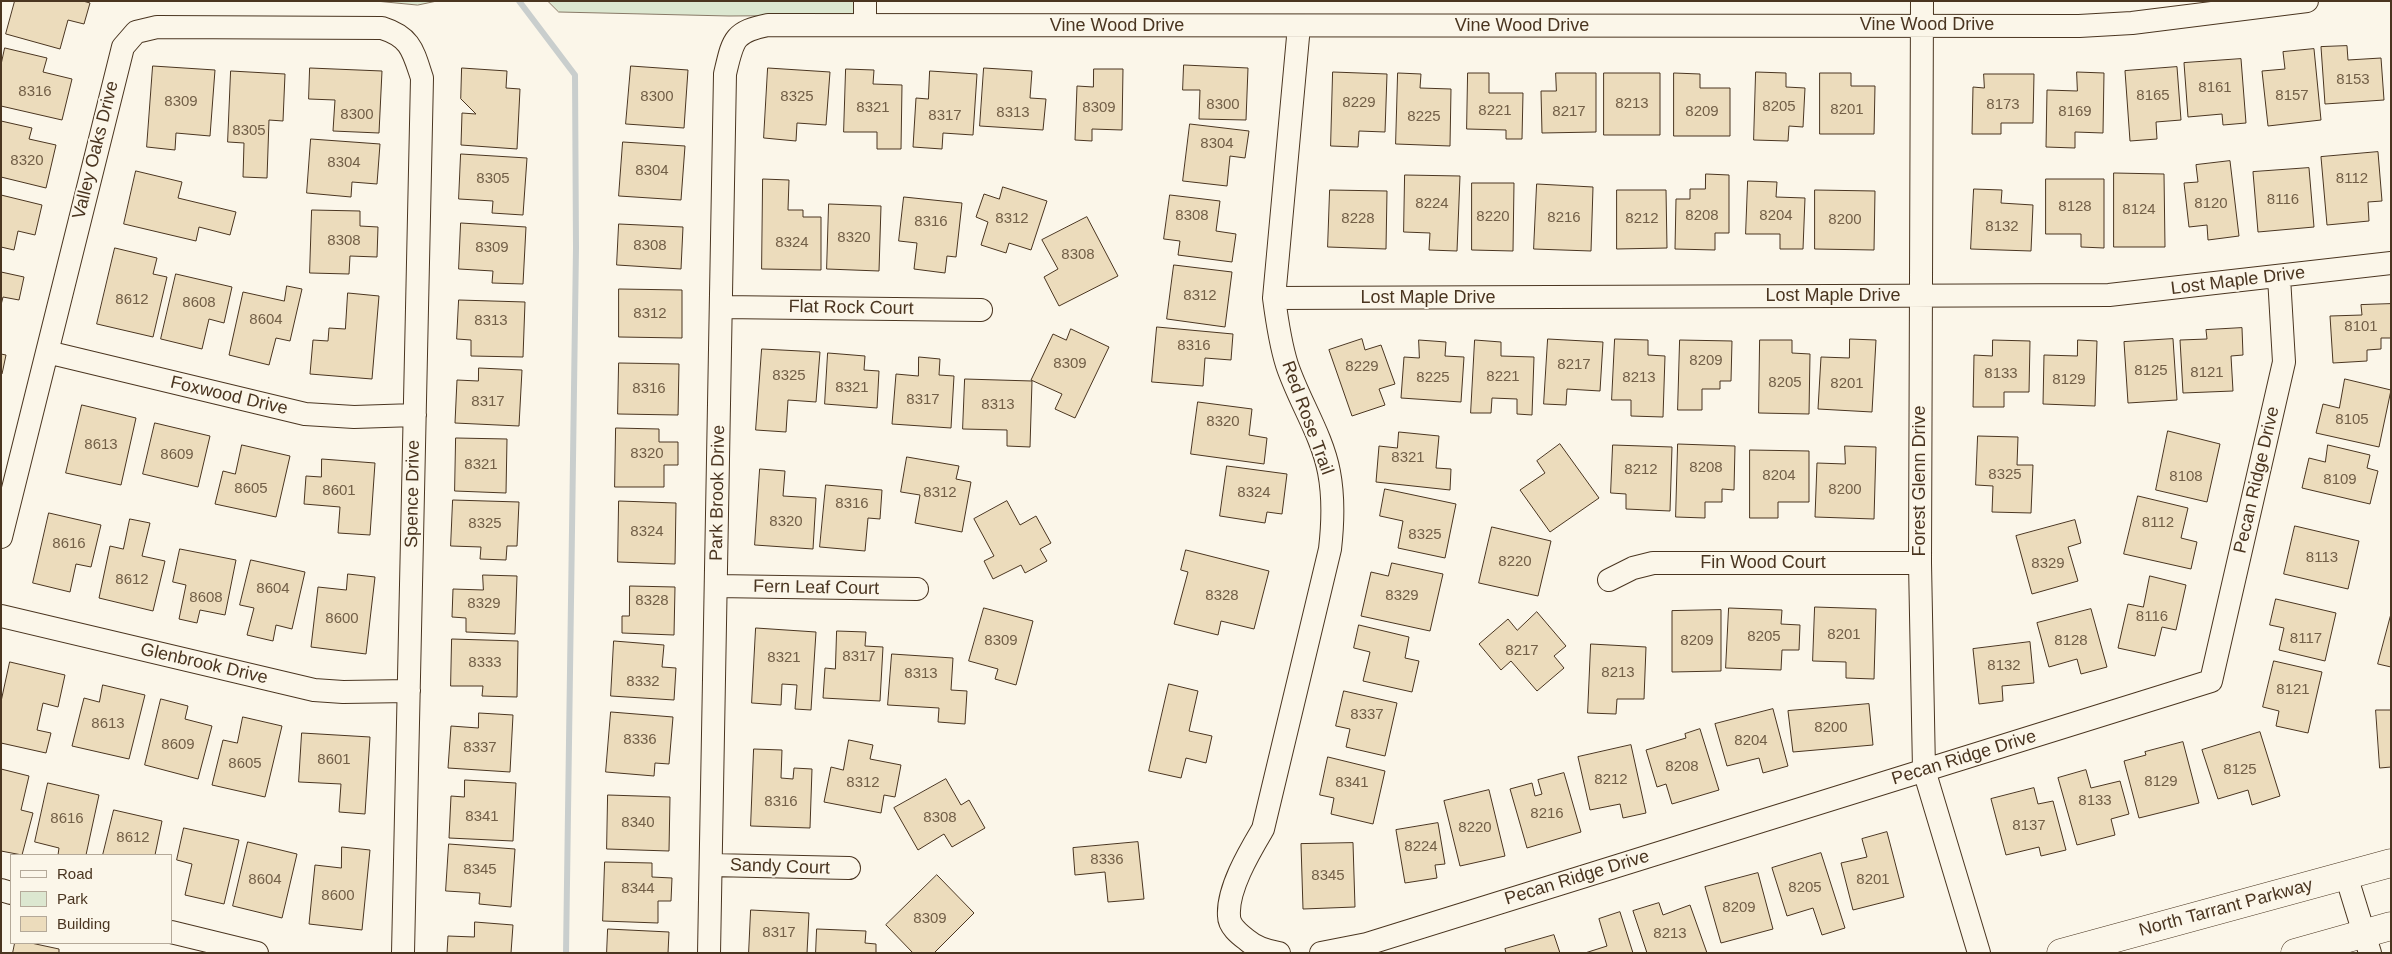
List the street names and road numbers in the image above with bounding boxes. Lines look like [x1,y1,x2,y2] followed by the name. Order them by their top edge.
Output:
[1860,14,1994,36] street label: Vine Wood Drive
[1050,15,1184,37] street label: Vine Wood Drive
[1455,15,1589,37] street label: Vine Wood Drive
[68,79,124,221] street label: Valley Oaks Drive
[2170,262,2306,300] street label: Lost Maple Drive
[1765,285,1901,307] street label: Lost Maple Drive
[1360,287,1496,309] street label: Lost Maple Drive
[788,296,914,320] street label: Flat Rock Court
[1276,358,1338,478] street label: Red Rose Trail
[168,372,290,420] street label: Foxwood Drive
[2230,404,2284,556] street label: Pecan Ridge Drive
[1909,405,1931,557] street label: Forest Glenn Drive
[706,425,730,561] street label: Park Brook Drive
[401,440,425,548] street label: Spence Drive
[1700,552,1826,574] street label: Fin Wood Court
[753,576,879,600] street label: Fern Leaf Court
[138,639,270,689] street label: Glenbrook Drive
[1889,726,2039,790] street label: Pecan Ridge Drive
[1502,846,1652,910] street label: Pecan Ridge Drive
[730,854,830,880] street label: Sandy Court
[2137,874,2315,942] street label: North Tarrant Parkway

